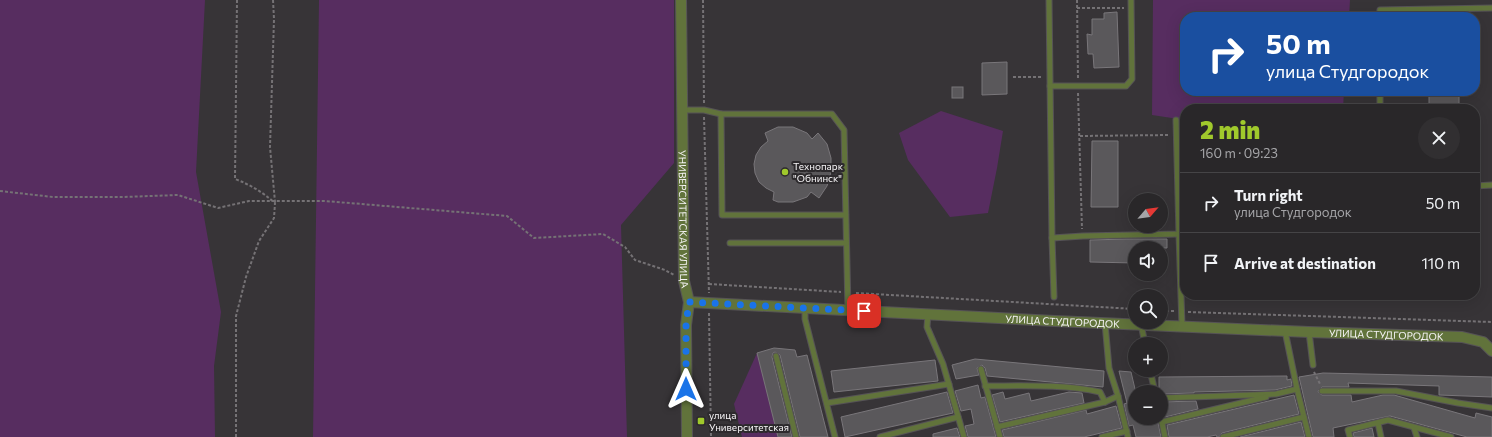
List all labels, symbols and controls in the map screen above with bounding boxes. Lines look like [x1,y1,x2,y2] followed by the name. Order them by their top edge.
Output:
[1266,26,1331,60] text: 50 m
[1200,28,1252,80] icon: right
[1266,60,1429,82] text: улица Студгородок
[1200,115,1260,144] text: 2 min
[1418,117,1460,159] button: close
[1200,145,1278,161] text: 160 m · 09:23
[677,150,691,289] street label: УНИВЕРСИТЕТСКАЯ УЛИЦА
[793,160,844,184] place label: Технопарк "Обнинск"
[780,167,790,177] marker: Технопарк "Обнинск"
[1234,186,1303,204] text: Turn right
[1200,192,1222,214] icon: right
[1128,193,1168,233] north arrow
[1128,193,1168,425] map controls
[1426,194,1460,212] text: 50 m
[1234,204,1352,220] text: улица Студгородок
[1128,241,1168,281] button: sound
[1200,252,1222,274] icon: arrive
[1234,254,1376,272] text: Arrive at destination
[1421,254,1460,272] text: 110 m
[1128,289,1168,329] button: search
[847,294,881,328] pin
[853,300,875,322] icon: arrive
[1005,312,1120,330] street label: УЛИЦА СТУДГОРОДОК
[1329,327,1444,342] street label: УЛИЦА СТУДГОРОДОК
[1128,337,1168,377] button: +
[665,368,707,410] position arrow
[1128,385,1168,425] button: −
[709,409,789,433] place label: улица Университетская
[696,416,706,426] marker: улица Университетская

